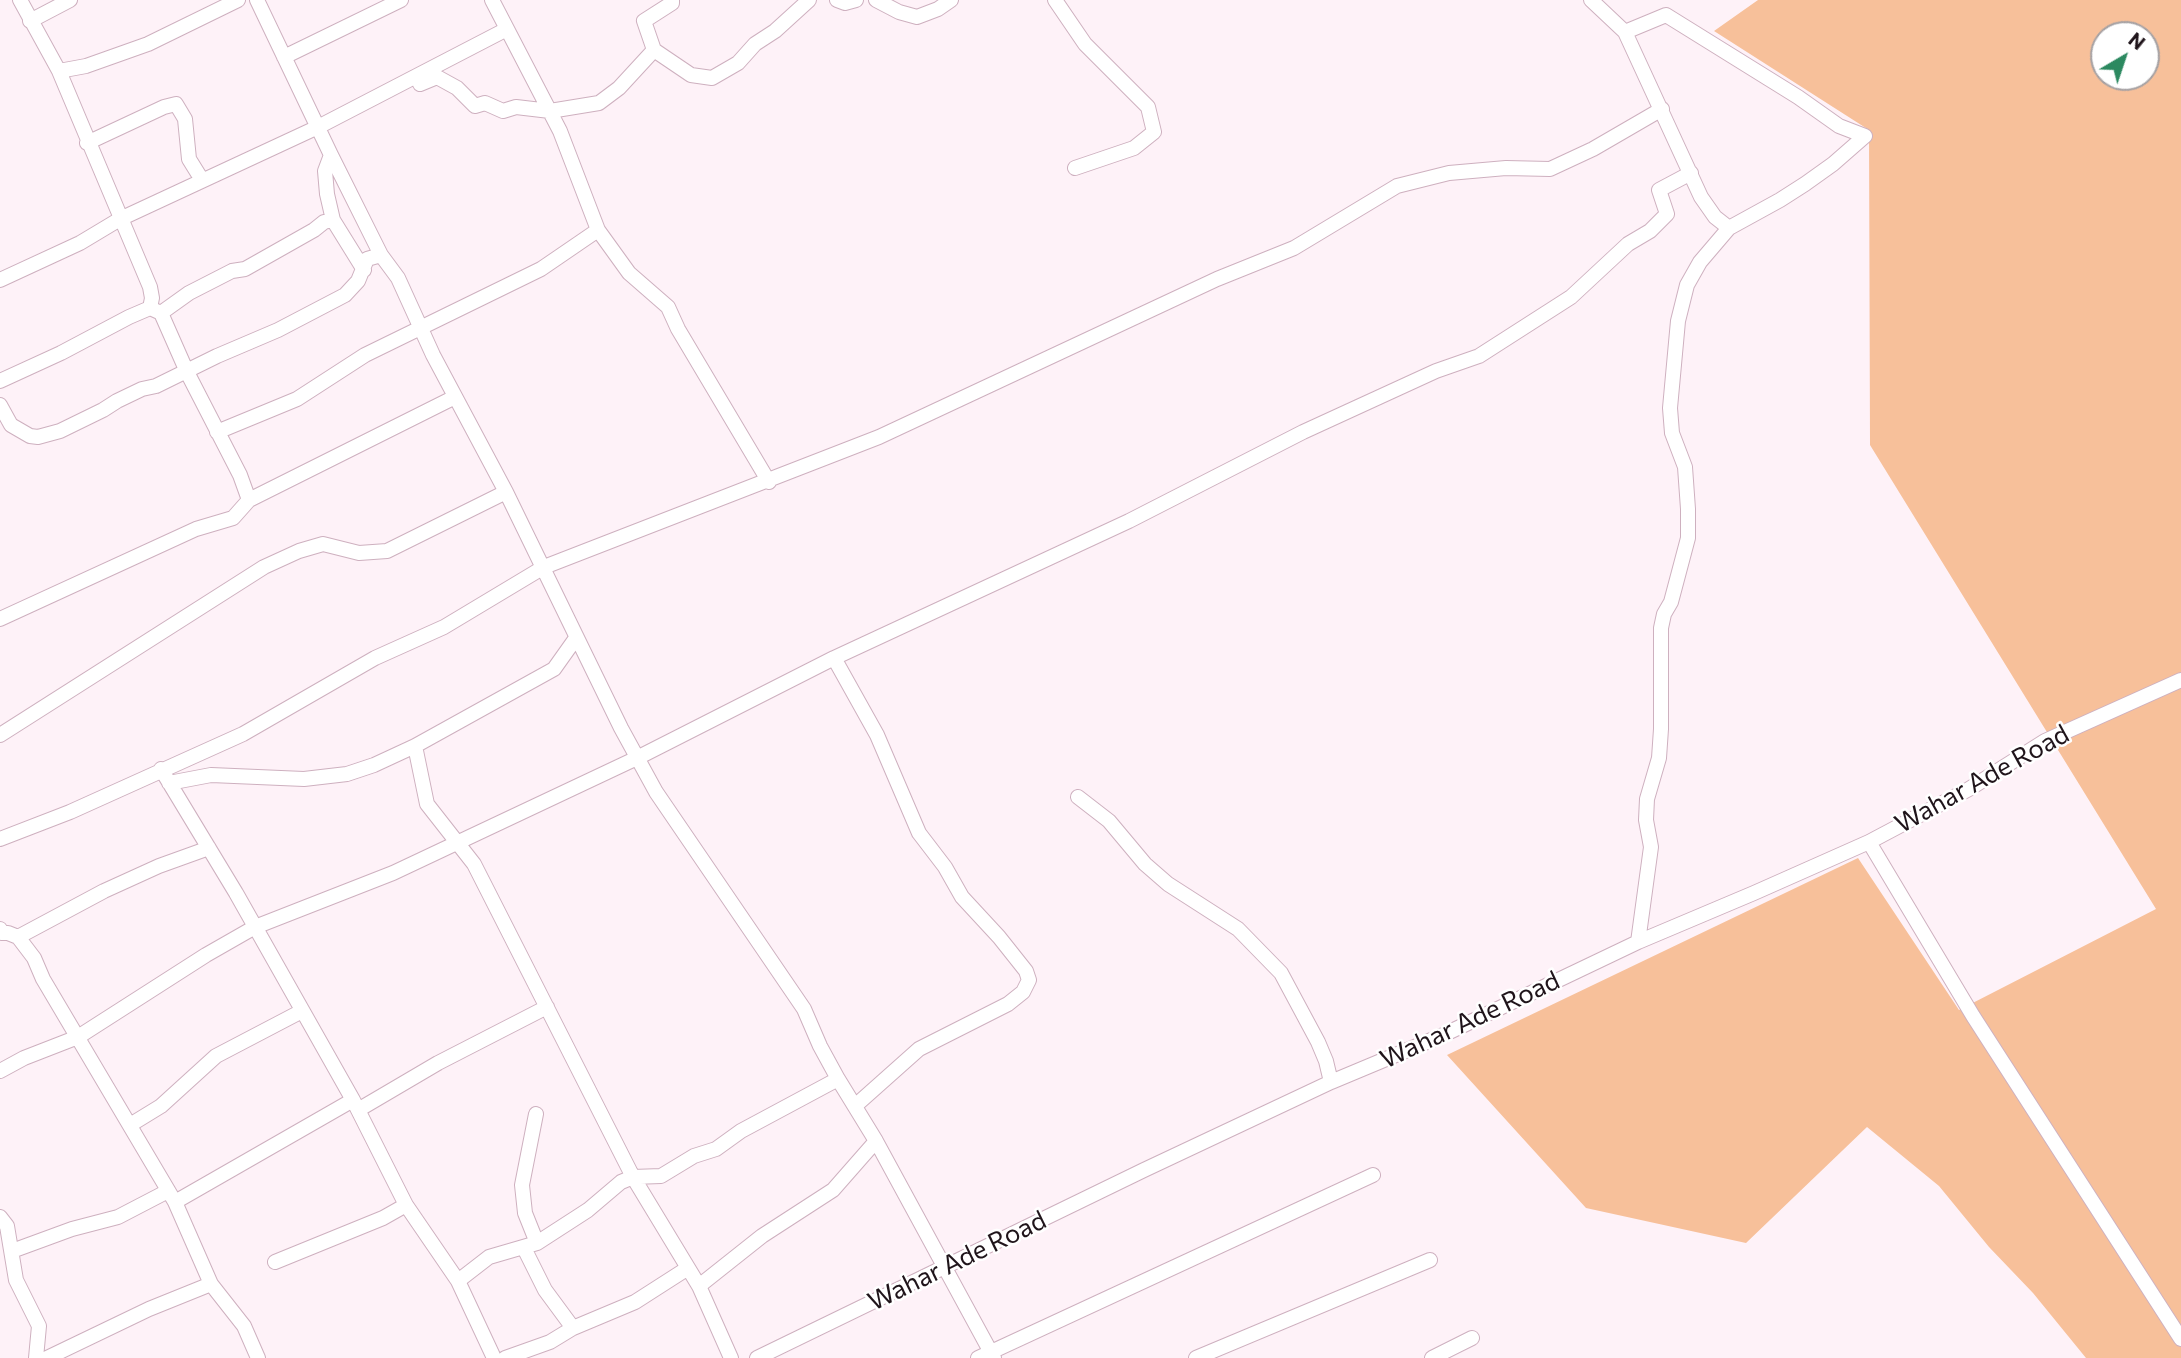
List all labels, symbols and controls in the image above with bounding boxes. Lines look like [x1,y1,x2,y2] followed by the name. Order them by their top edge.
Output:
[2090,21,2160,91] north arrow
[2124,27,2150,54] text: N
[1889,718,2075,840] street label: Wahar Ade Road
[1375,965,1565,1075] street label: Wahar Ade Road
[863,1204,1051,1318] street label: Wahar Ade Road

